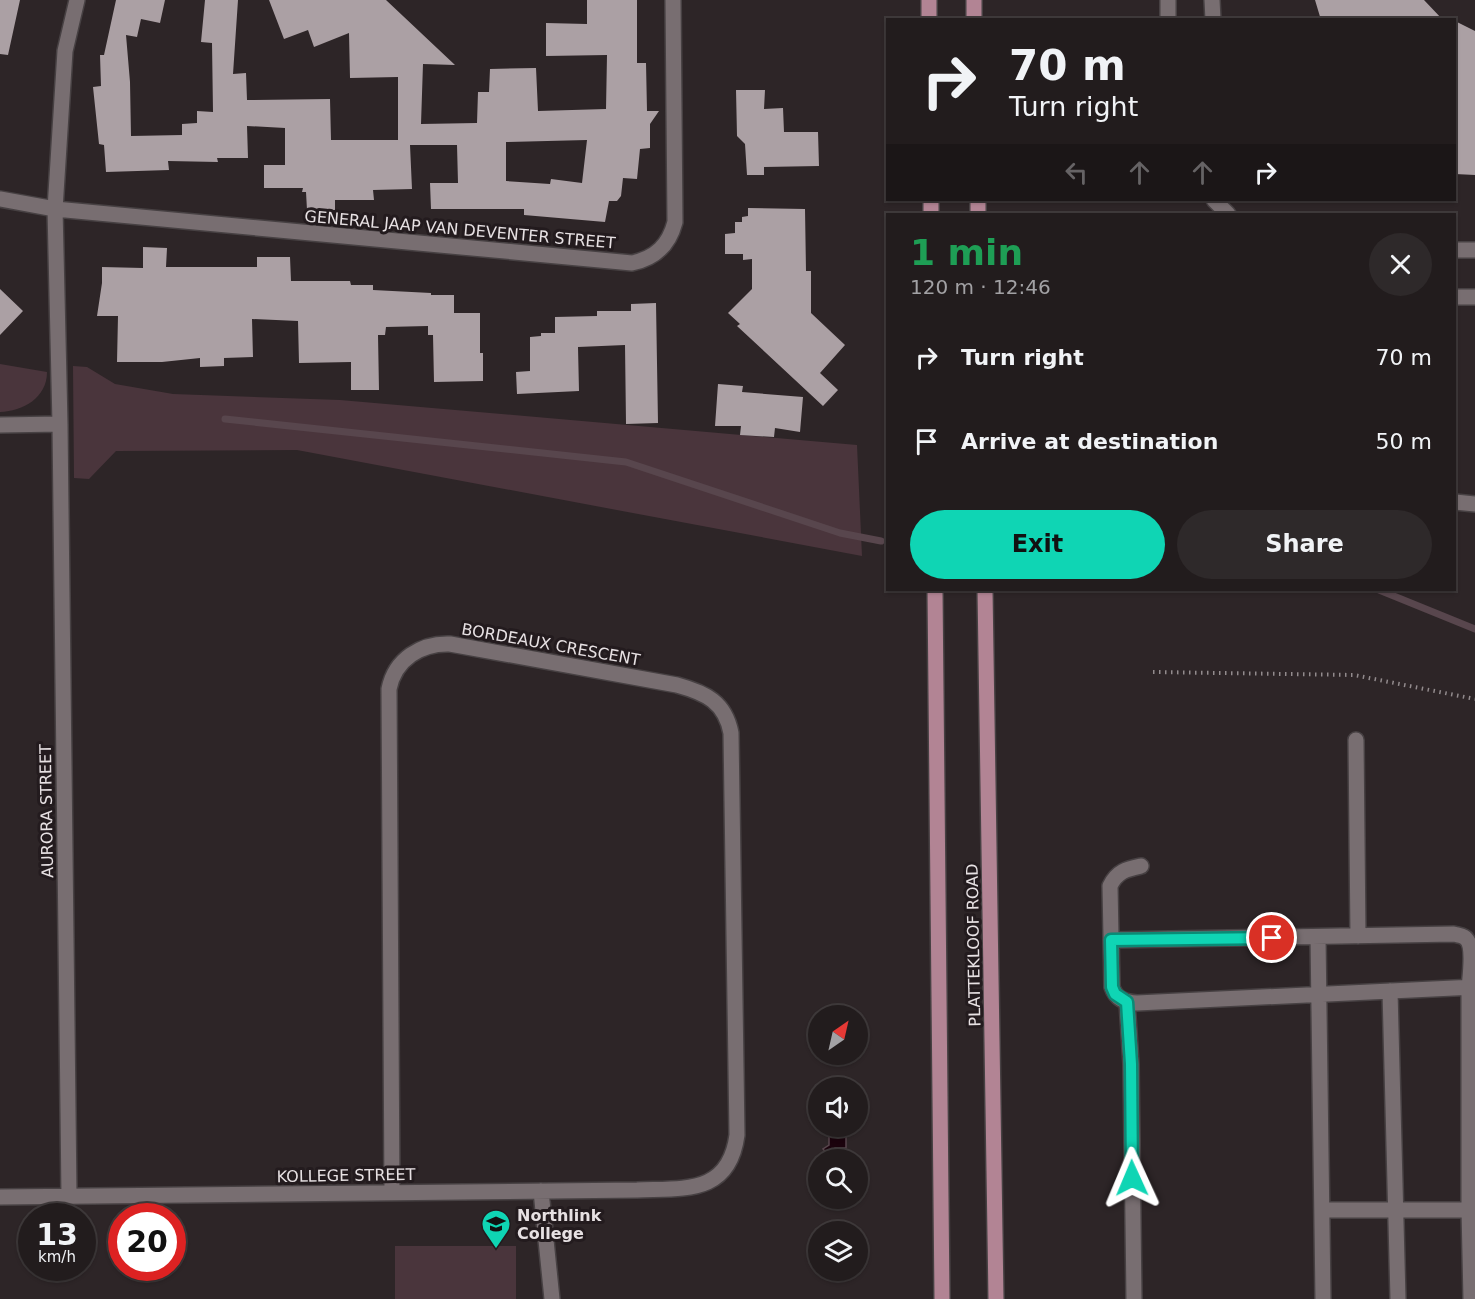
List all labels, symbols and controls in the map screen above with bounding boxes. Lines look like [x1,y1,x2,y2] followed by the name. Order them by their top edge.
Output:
[1009,41,1126,90] text: 70 m
[910,42,988,120] icon: right
[1009,91,1138,122] text: Turn right
[1060,156,1093,189] icon: left
[1123,156,1156,189] icon: ahead
[1186,156,1219,189] icon: ahead
[1249,156,1282,189] icon: right
[304,206,616,253] street label: GENERAL JAAP VAN DEVENTER STREET
[910,232,1023,273] text: 1 min
[1369,233,1432,296] button: close
[910,275,1051,299] text: 120 m · 12:46
[910,341,943,374] icon: right
[961,345,1084,370] text: Turn right
[1376,345,1432,370] text: 70 m
[910,425,943,458] icon: arrive
[961,429,1218,454] text: Arrive at destination
[1376,429,1432,454] text: 50 m
[910,510,1165,579] button: Exit
[1177,510,1432,579] button: Share
[460,619,642,670] street label: BORDEAUX CRESCENT
[36,744,57,878] street label: AURORA STREET
[963,863,984,1027] street label: PLATTEKLOOF ROAD
[1246,912,1297,963] pin
[1255,921,1288,954] icon: arrive
[808,1005,868,1065] north arrow
[808,1005,868,1281] map controls
[808,1077,868,1137] button: sound
[1100,1146,1164,1210] position arrow
[808,1149,868,1209] button: search
[276,1165,416,1186] street label: KOLLEGE STREET
[108,1203,186,1281] speed limit sign: 20
[517,1206,602,1243] place label: Northlink College
[480,1208,512,1250] school or university icon: Northlink College
[36,1217,78,1252] text: 13
[808,1221,868,1281] button: layers
[38,1248,76,1266] text: km/h

